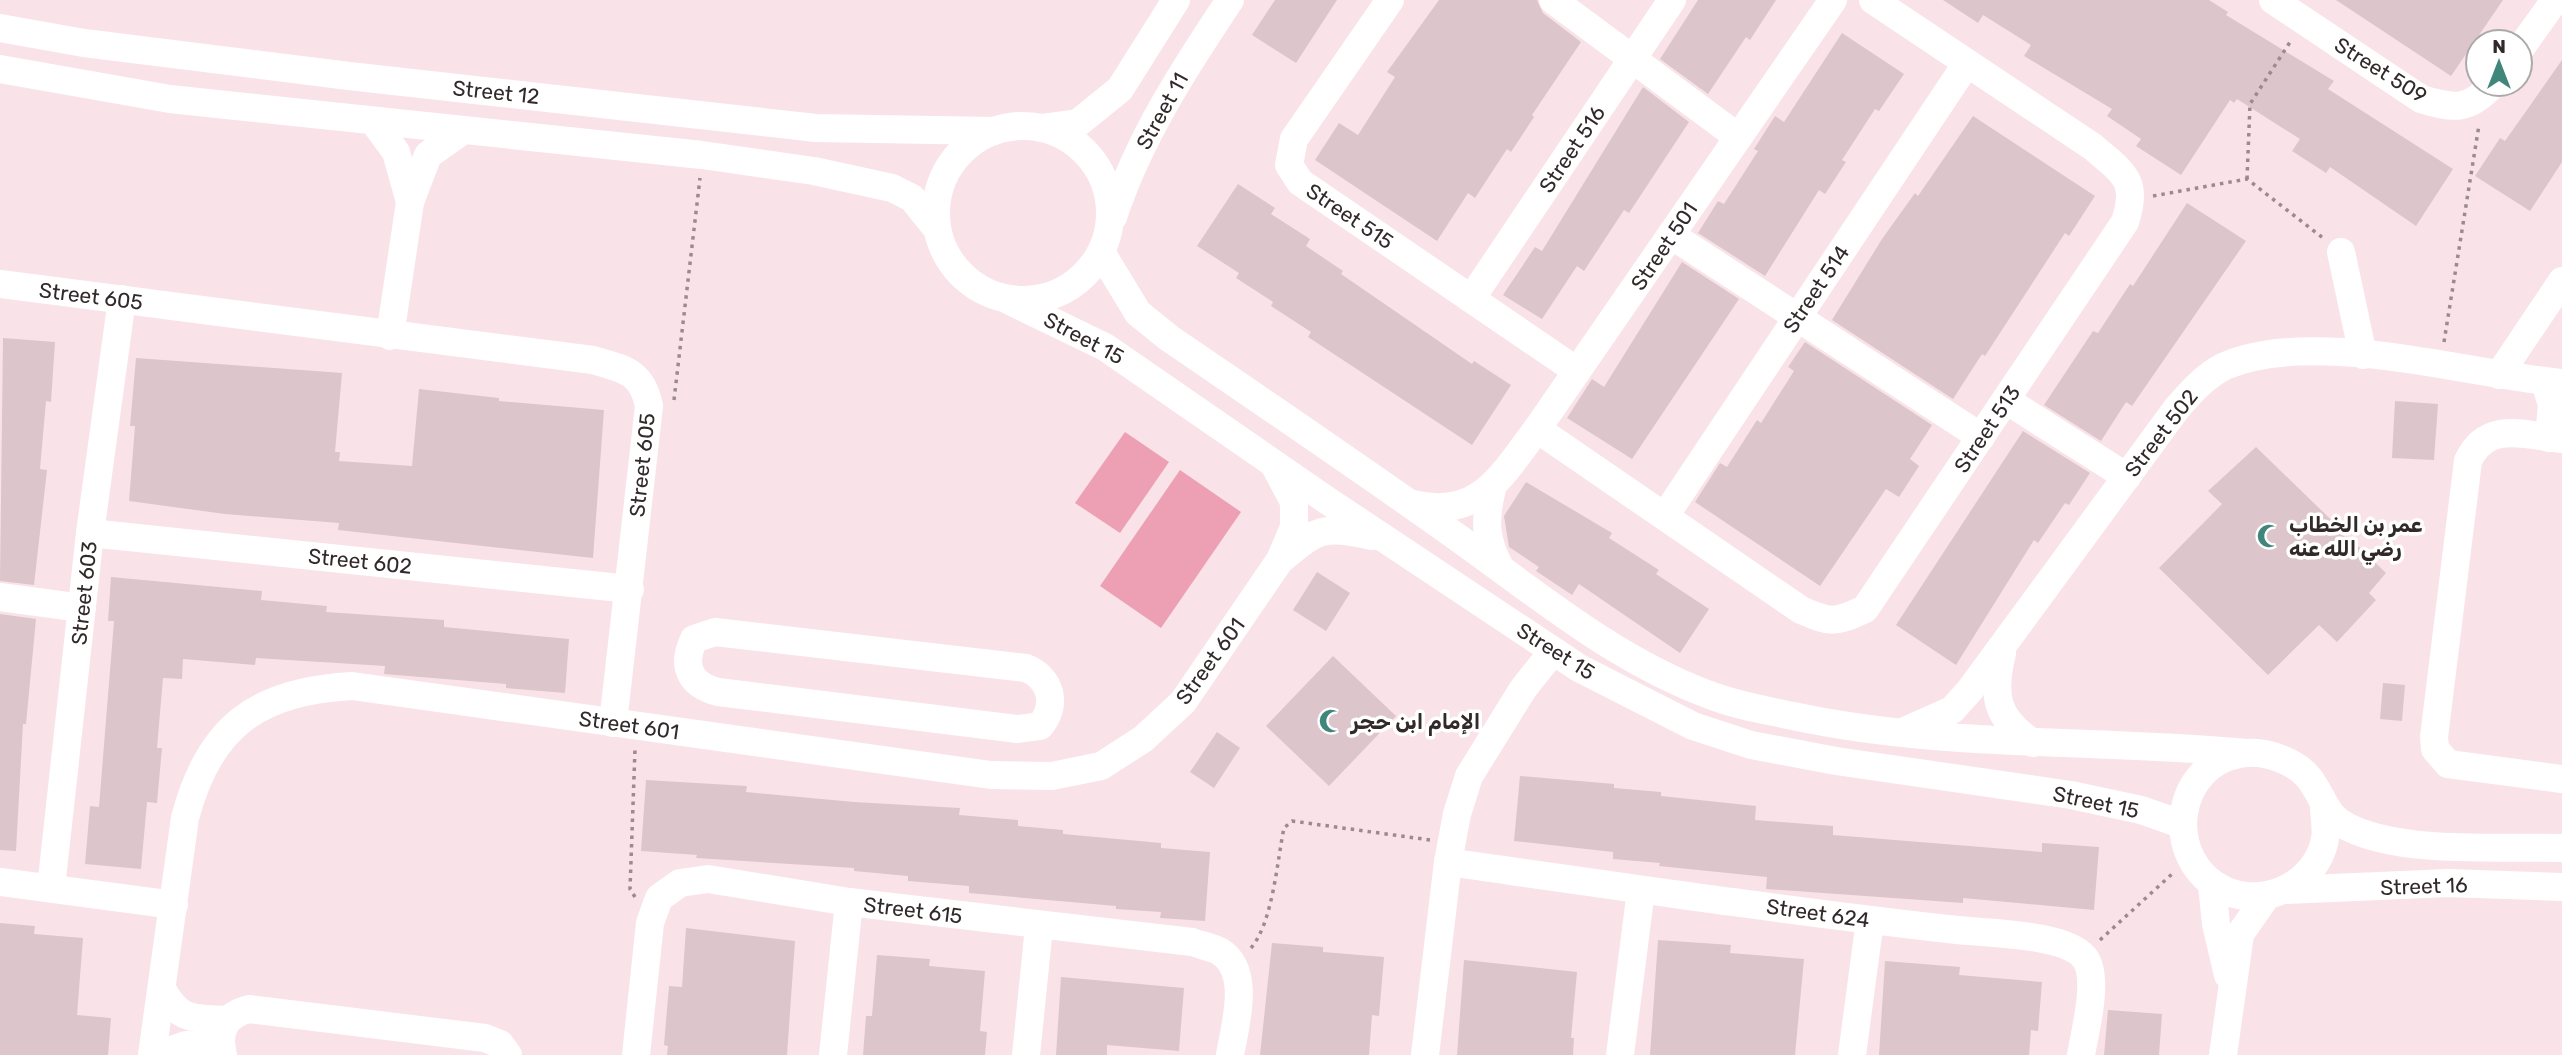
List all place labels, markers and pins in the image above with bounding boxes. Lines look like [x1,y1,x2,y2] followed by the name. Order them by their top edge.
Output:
[2289,512,2423,565] place label: عمر بن الخطاب رضي الله عنه
[2255,522,2283,550] mosque icon: عمر بن الخطاب رضي الله عنه
[1317,707,1345,735] mosque icon: الإمام ابن حجر
[1349,709,1480,736] place label: الإمام ابن حجر

